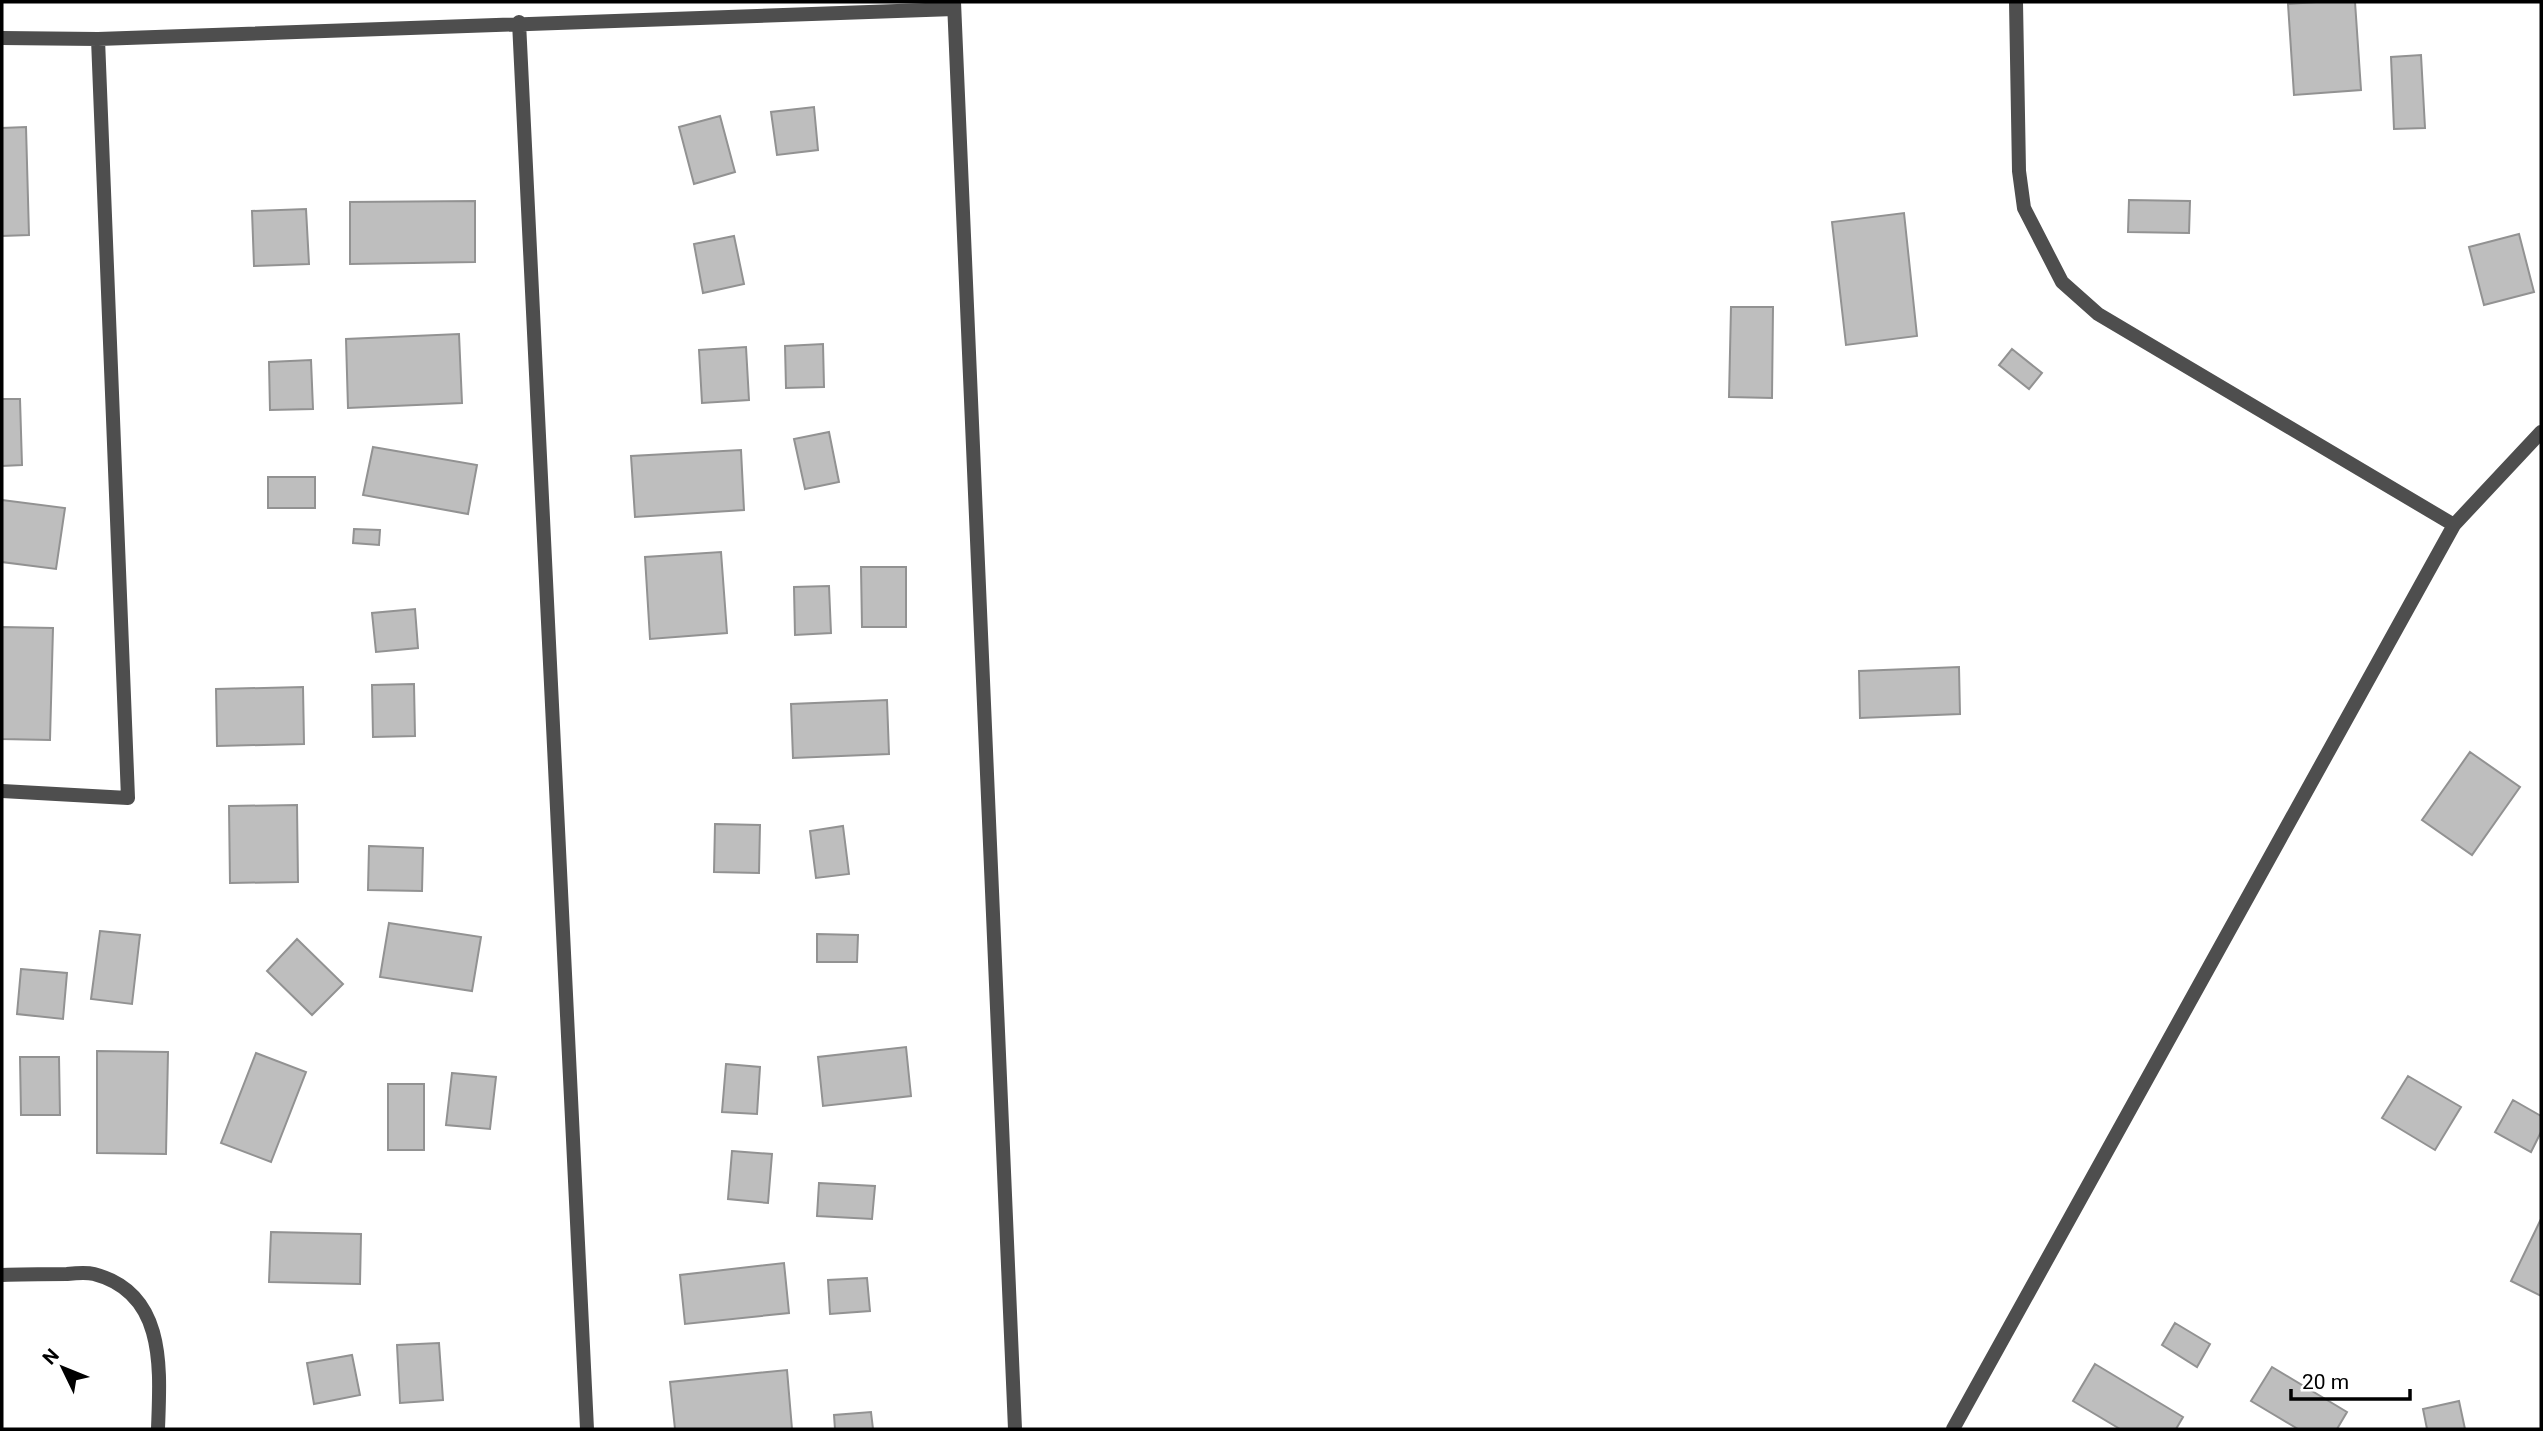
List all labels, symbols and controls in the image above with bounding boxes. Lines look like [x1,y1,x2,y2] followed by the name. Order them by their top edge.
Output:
[28,1333,98,1403] north arrow
[38,1344,64,1369] text: N
[2291,1358,2410,1402] scale bar
[2302,1370,2349,1394] text: 20 m

